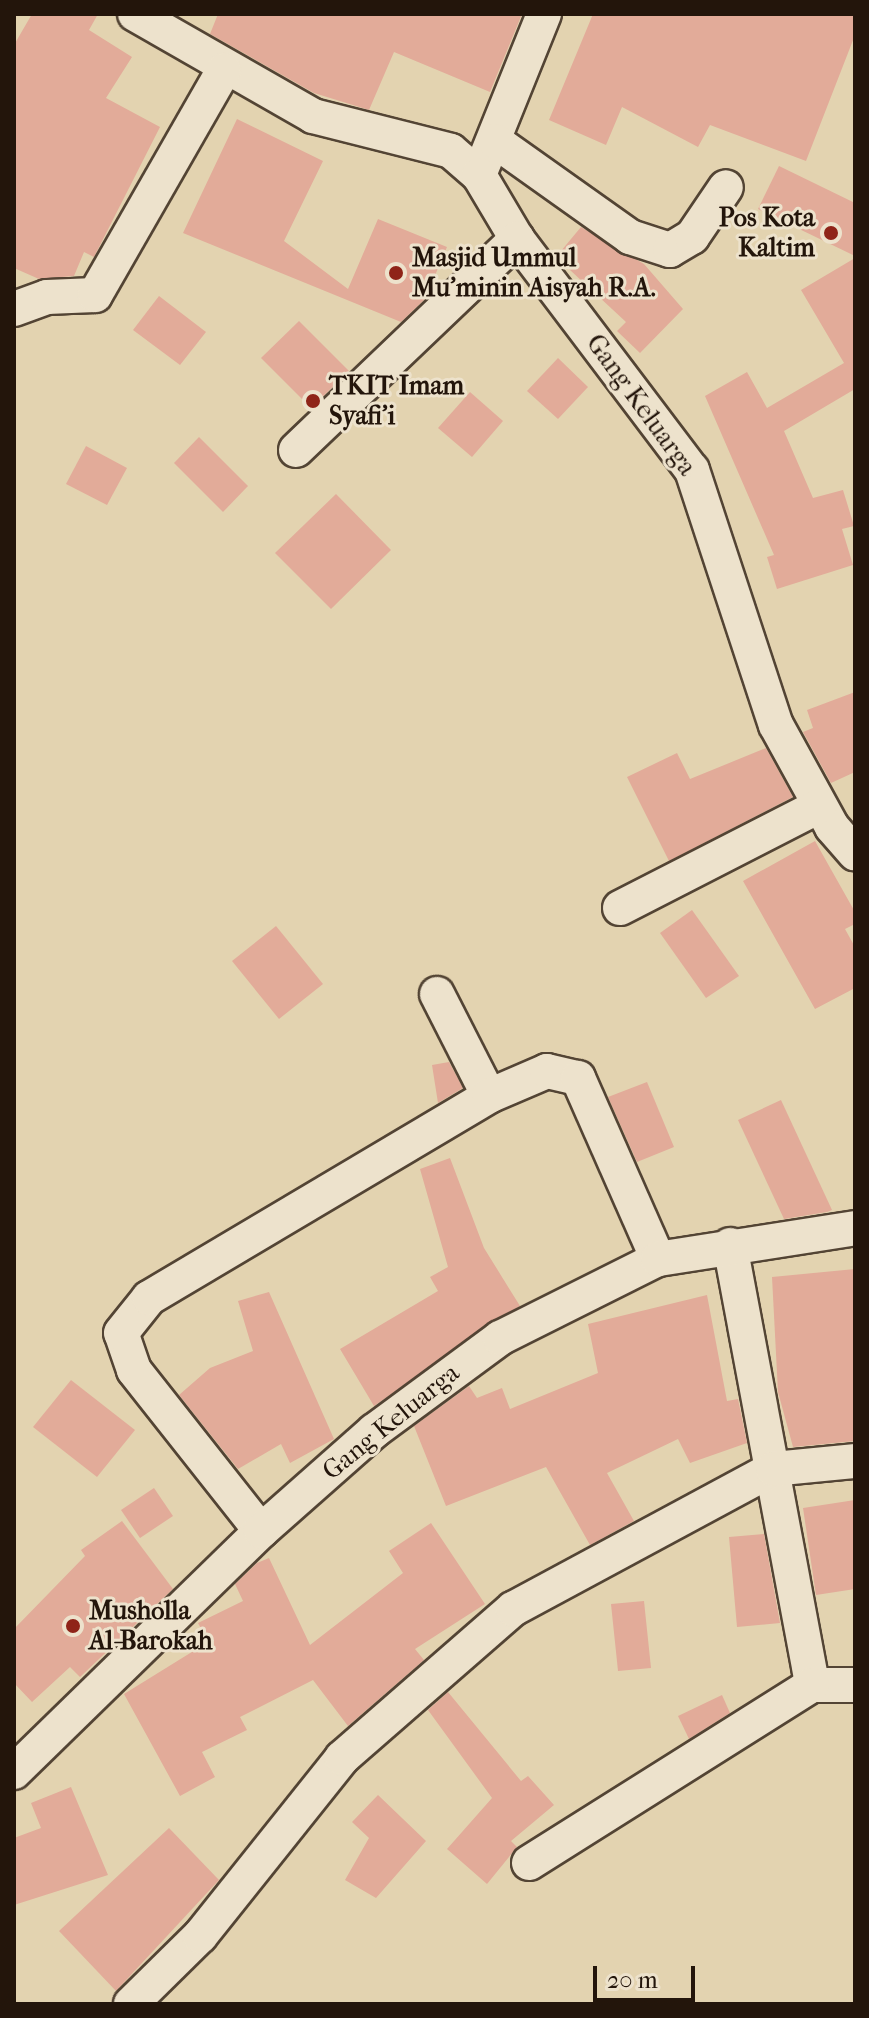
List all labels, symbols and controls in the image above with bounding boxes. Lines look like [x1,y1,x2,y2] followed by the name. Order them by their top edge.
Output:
[719,202,815,264] place label: Pos Kota Kaltim
[822,224,840,242] marker: Pos Kota Kaltim
[412,242,656,304] place label: Masjid Ummul Mu'minin Aisyah R.A.
[387,264,405,282] marker: Masjid Ummul Mu'minin Aisyah R.A.
[579,328,703,482] street label: Gang Keluarga
[329,370,464,432] place label: TKIT Imam Syafi'i
[304,392,322,410] marker: TKIT Imam Syafi'i
[316,1357,466,1487] street label: Gang Keluarga
[89,1595,213,1656] place label: Musholla Al-Barokah
[64,1617,82,1635] marker: Musholla Al-Barokah
[597,1950,699,2000] scale bar
[607,1966,658,1994] text: 20 m

